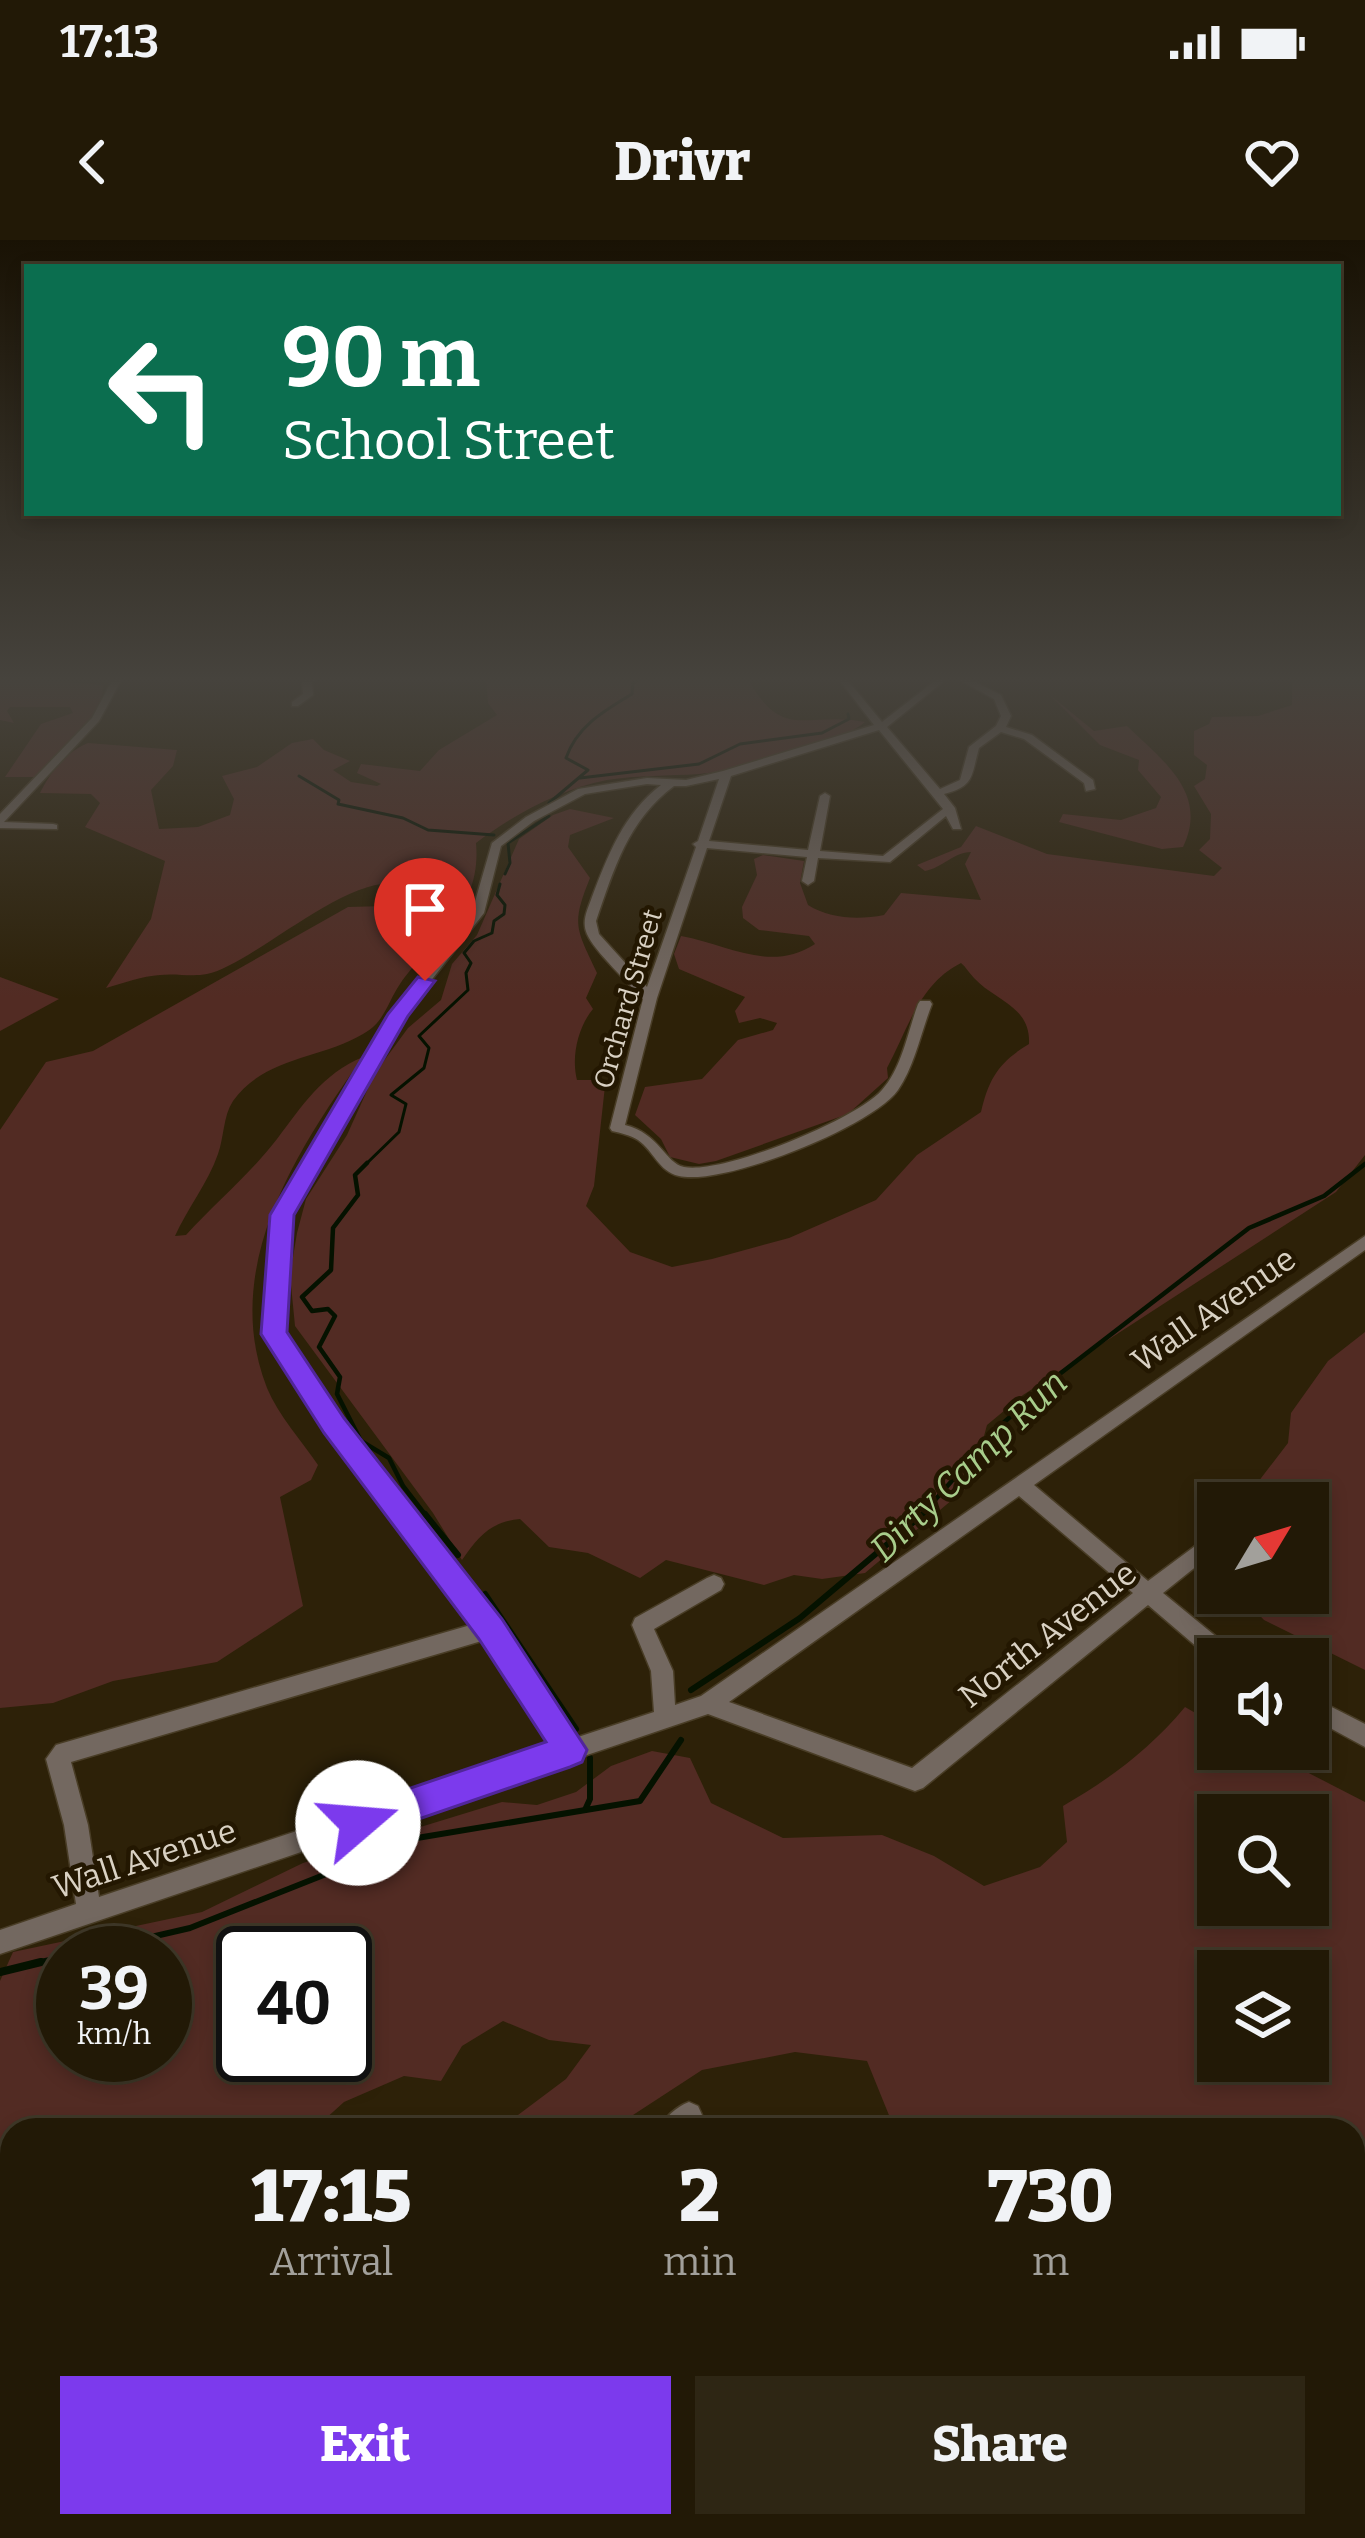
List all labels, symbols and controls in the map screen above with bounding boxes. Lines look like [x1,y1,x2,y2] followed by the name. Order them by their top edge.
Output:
[60,15,159,69] text: 17:13
[60,129,126,195] icon: back
[1239,129,1305,195] icon: heart
[614,130,751,194] text: Drivr
[282,307,480,408] text: 90 m
[84,312,240,468] icon: left
[282,409,615,473] text: School Street
[374,858,476,981] pin
[392,876,458,942] icon: arrive
[587,906,669,1092] street label: Orchard Street
[1124,1239,1303,1381] street label: Wall Avenue
[861,1361,1076,1571] water label: Dirty Camp Run
[1197,1482,1329,1614] north arrow
[1197,1482,1329,2082] map controls
[951,1553,1144,1716] street label: North Avenue
[1197,1638,1329,1770] button: sound
[295,1760,421,1886] position arrow
[1197,1794,1329,1926] button: search
[47,1810,241,1907] street label: Wall Avenue
[216,1926,372,2082] speed limit sign: 40
[1197,1950,1329,2082] button: layers
[79,1953,149,2025] text: 39
[77,2016,151,2052] text: km/h
[251,2154,412,2240] text: 17:15
[679,2154,720,2240] text: 2
[988,2154,1114,2240] text: 730
[270,2239,393,2285] text: Arrival
[663,2239,736,2285] text: min
[1032,2239,1069,2285] text: m
[60,2376,671,2514] button: Exit
[695,2376,1305,2514] button: Share

